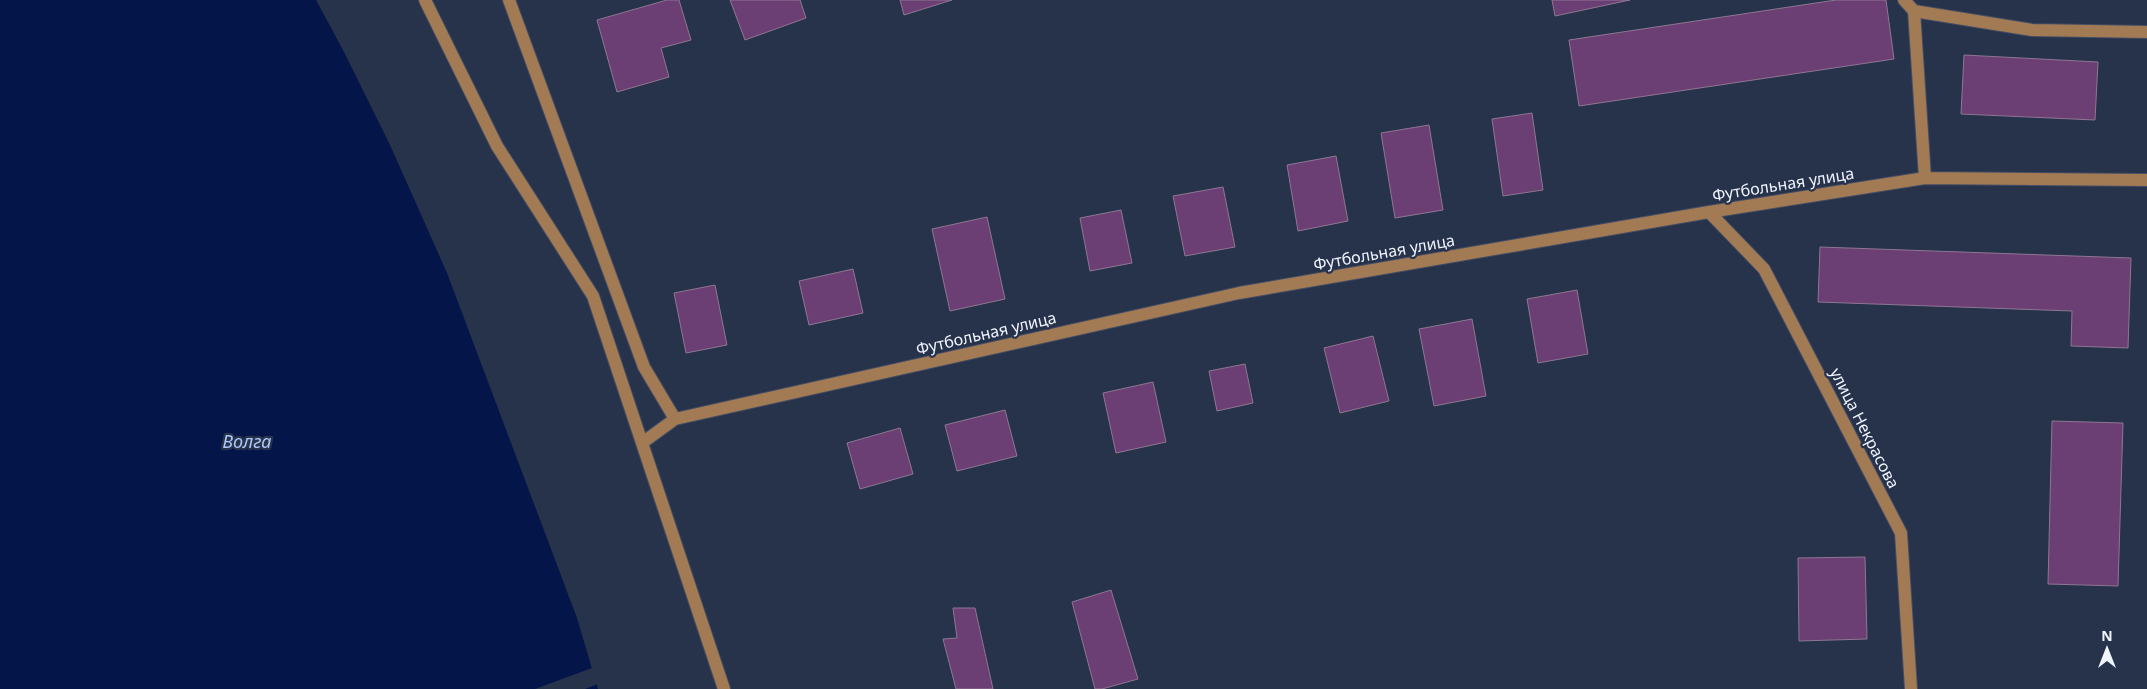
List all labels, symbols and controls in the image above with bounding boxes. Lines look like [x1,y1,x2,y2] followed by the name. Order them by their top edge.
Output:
[1711,162,1855,206] street label: Футбольная улица
[1312,229,1456,275] street label: Футбольная улица
[914,306,1058,360] street label: Футбольная улица
[1825,364,1905,492] street label: улица Некрасова
[222,429,272,453] water label: Волга
[2082,624,2132,674] north arrow
[2101,626,2113,645] text: N

